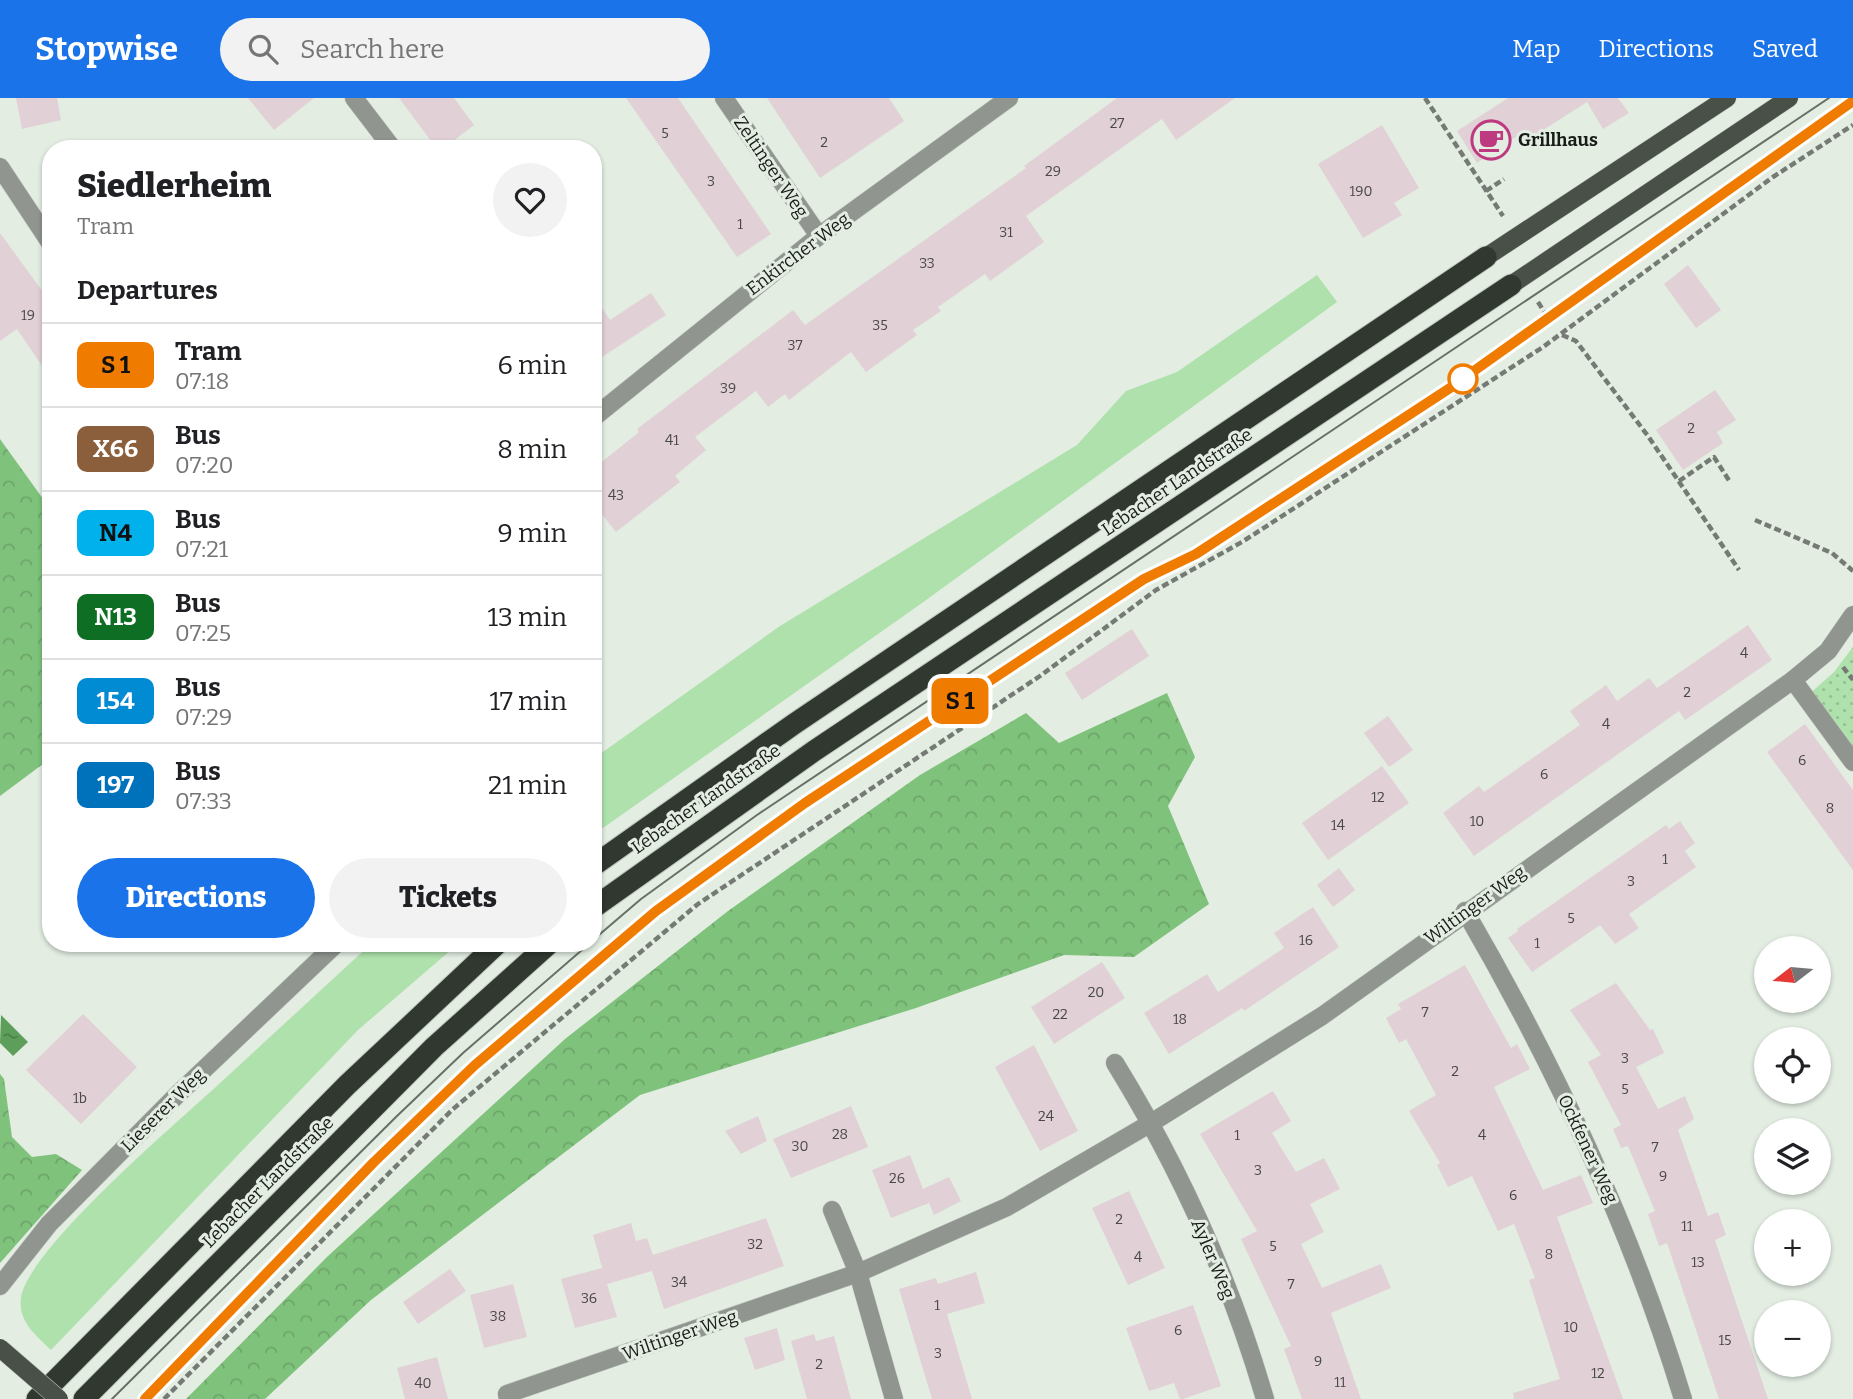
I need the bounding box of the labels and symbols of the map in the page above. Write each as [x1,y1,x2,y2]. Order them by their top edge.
street label: Zeltinger Weg [729,112,813,222]
house number: 27 [1110,115,1124,132]
cafe icon: Grillhaus [1470,119,1512,161]
house number: 5 [661,125,669,142]
place label: Grillhaus [1518,129,1598,151]
house number: 2 [820,134,828,151]
house number: 29 [1045,163,1061,180]
house number: 3 [707,173,715,190]
house number: 190 [1350,183,1372,200]
street label: Enkircher Weg [742,208,854,300]
house number: 1 [737,216,743,233]
house number: 31 [999,224,1013,241]
house number: 33 [919,255,935,272]
house number: 19 [21,307,35,324]
house number: 35 [872,317,888,334]
house number: 37 [787,337,803,354]
unlabelled marker [1448,364,1478,394]
house number: 39 [720,380,736,397]
house number: 2 [1687,420,1695,437]
street label: Lebacher Landstraße [1098,423,1256,541]
house number: 41 [665,432,679,449]
house number: 43 [608,487,624,504]
house number: 4 [1740,645,1748,662]
line badge: S 1 [920,678,1000,724]
house number: 2 [1683,684,1691,701]
house number: 4 [1602,716,1610,733]
street label: Lebacher Landstraße [627,739,785,859]
house number: 6 [1798,752,1806,769]
house number: 6 [1540,766,1548,783]
house number: 12 [1371,789,1385,806]
house number: 8 [1826,800,1834,817]
house number: 10 [1470,813,1484,830]
house number: 14 [1331,817,1345,834]
house number: 1 [1662,851,1668,868]
street label: Wiltinger Weg [1420,861,1530,949]
house number: 3 [1627,873,1635,890]
house number: 5 [1567,910,1575,927]
house number: 16 [1299,932,1313,949]
house number: 1 [1534,935,1540,952]
north arrow [1754,936,1830,1013]
house number: 20 [1088,984,1104,1001]
house number: 7 [1421,1004,1429,1021]
house number: 22 [1052,1006,1068,1023]
house number: 18 [1173,1011,1187,1028]
house number: 3 [1621,1050,1629,1067]
house number: 2 [1451,1063,1459,1080]
street label: Lieserer Weg [117,1064,209,1156]
house number: 5 [1621,1081,1629,1098]
house number: 1b [73,1090,87,1107]
street label: Ockfener Weg [1553,1091,1623,1207]
house number: 24 [1038,1108,1054,1125]
street label: Lebacher Landstraße [198,1112,338,1252]
house number: 28 [832,1126,848,1143]
house number: 1 [1234,1127,1240,1144]
house number: 4 [1478,1127,1486,1144]
house number: 30 [792,1138,808,1155]
house number: 7 [1651,1139,1659,1156]
house number: 3 [1254,1162,1262,1179]
house number: 9 [1659,1168,1667,1185]
house number: 26 [889,1170,905,1187]
house number: 6 [1509,1187,1517,1204]
house number: 2 [1115,1211,1123,1228]
street label: Ayler Weg [1186,1216,1240,1302]
house number: 11 [1681,1218,1693,1235]
house number: 32 [747,1236,763,1253]
house number: 5 [1269,1238,1277,1255]
house number: 8 [1545,1246,1553,1263]
house number: 4 [1134,1249,1142,1266]
house number: 13 [1691,1254,1705,1271]
house number: 34 [671,1274,687,1291]
house number: 7 [1287,1276,1295,1293]
house number: 36 [581,1290,597,1307]
house number: 1 [934,1297,940,1314]
street label: Wiltinger Weg [620,1305,740,1365]
house number: 38 [490,1308,506,1325]
house number: 10 [1564,1319,1578,1336]
house number: 6 [1174,1322,1182,1339]
house number: 15 [1718,1332,1732,1349]
house number: 3 [934,1345,942,1362]
house number: 9 [1314,1353,1322,1370]
house number: 2 [815,1356,823,1373]
house number: 12 [1591,1365,1605,1382]
house number: 11 [1334,1374,1346,1391]
house number: 40 [414,1375,432,1392]

